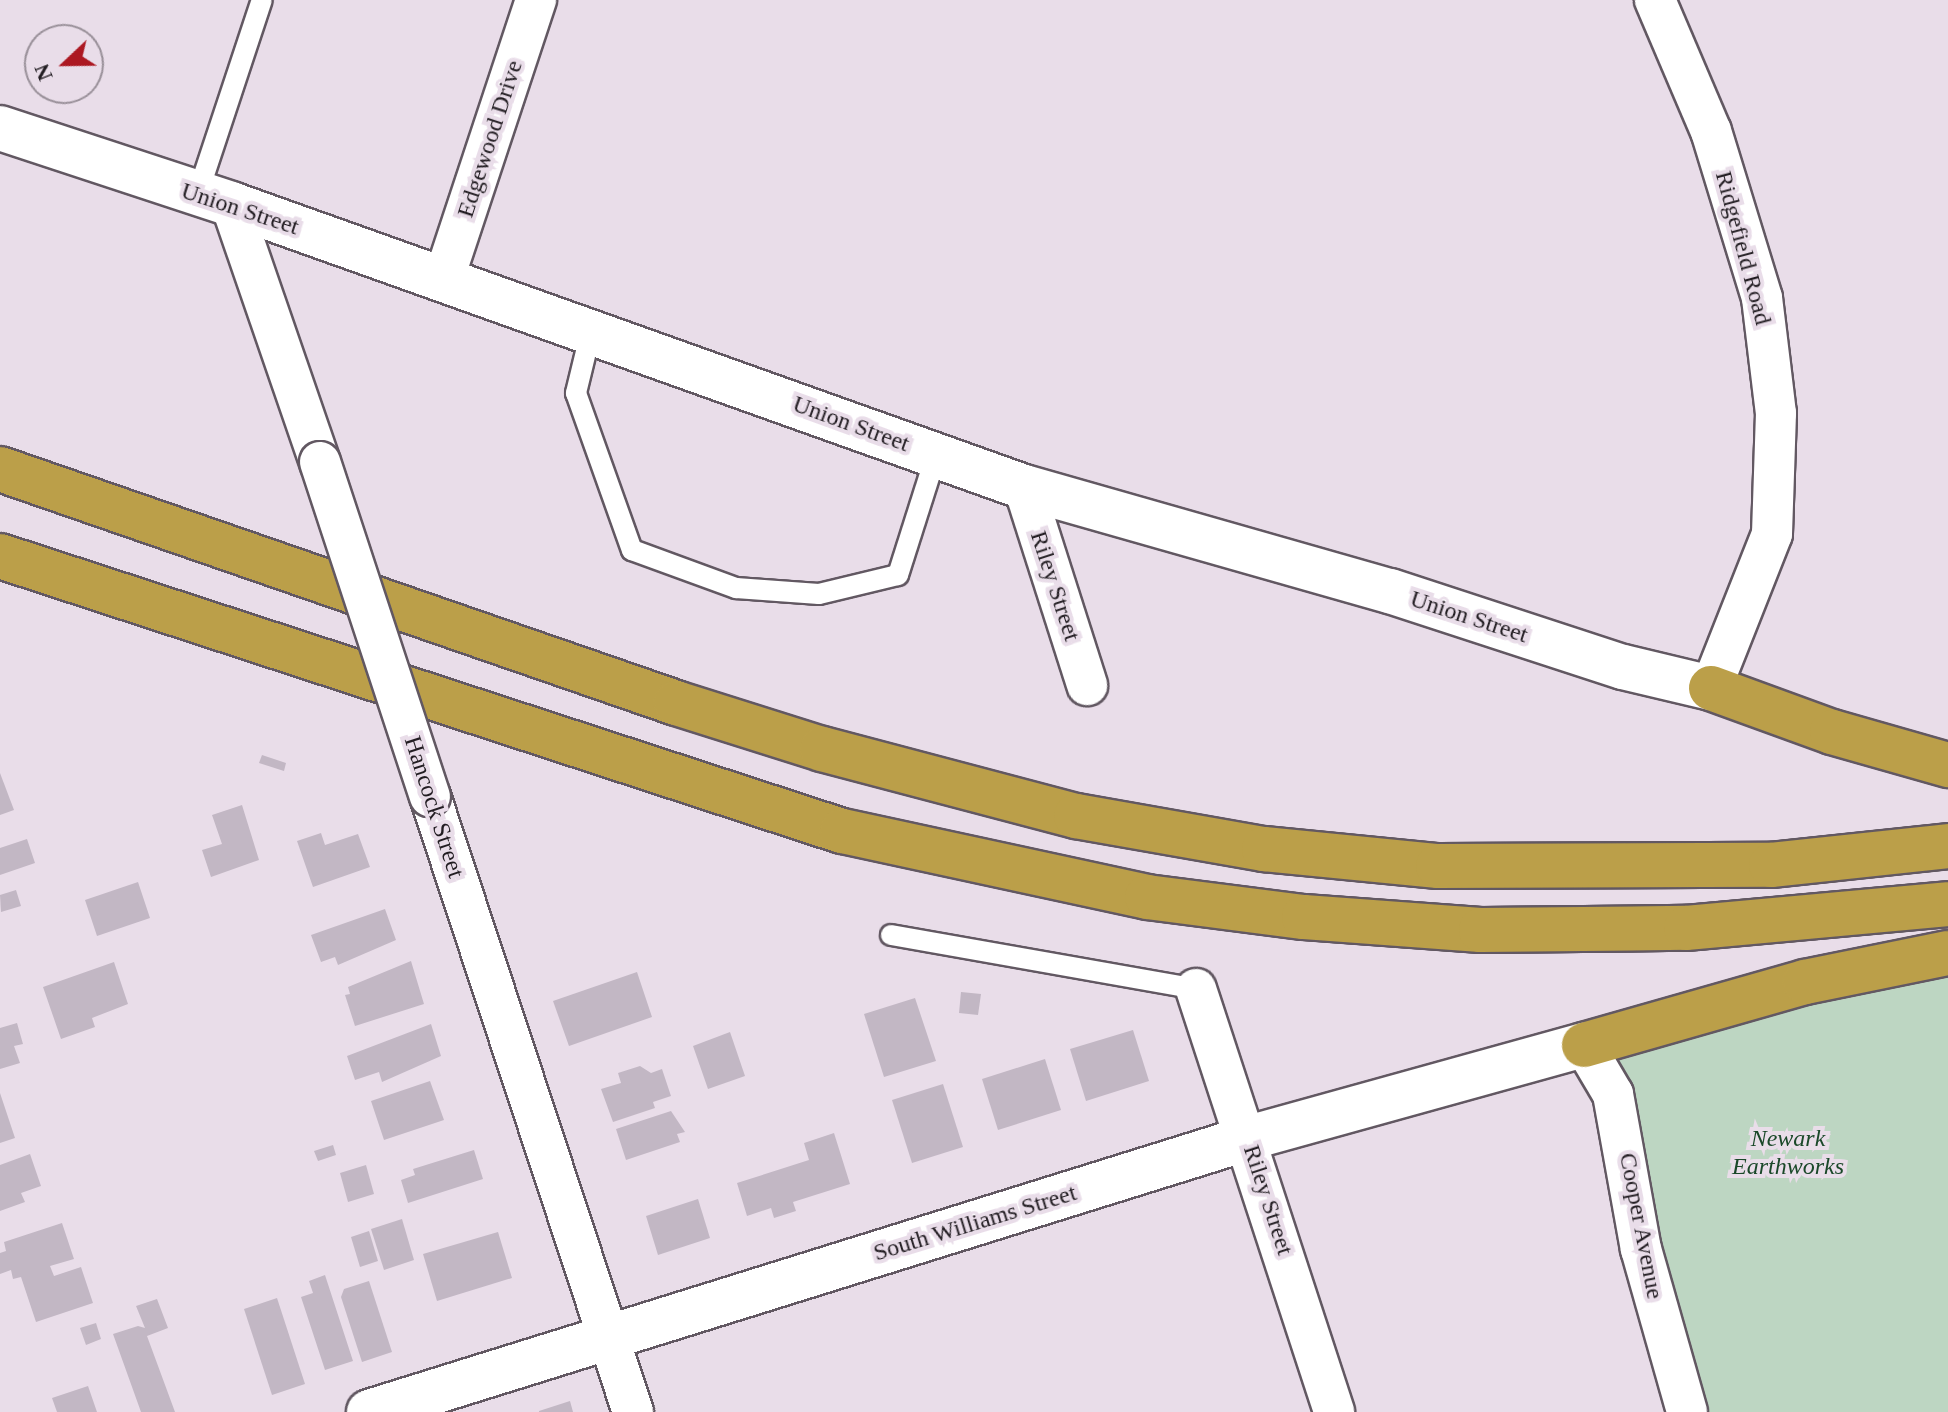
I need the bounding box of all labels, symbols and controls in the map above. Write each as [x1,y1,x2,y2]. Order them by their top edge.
north arrow [24,24,104,104]
street label: Edgewood Drive [451,57,529,221]
text: N [29,60,58,84]
street label: Ridgefield Road [1709,168,1777,328]
street label: Union Street [178,176,302,242]
street label: Union Street [789,390,913,458]
street label: Riley Street [1024,527,1086,645]
street label: Union Street [1407,584,1531,650]
street label: Hancock Street [398,733,470,881]
park label: Newark Earthworks [1732,1125,1844,1181]
street label: Riley Street [1237,1141,1299,1259]
street label: Cooper Avenue [1613,1150,1669,1302]
street label: South Williams Street [870,1178,1080,1268]

